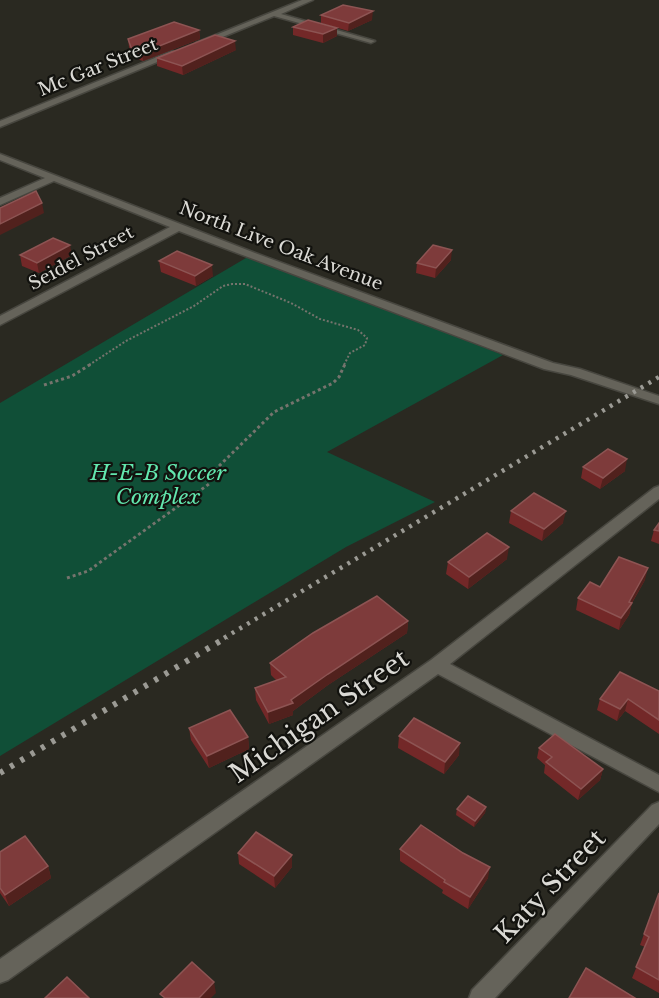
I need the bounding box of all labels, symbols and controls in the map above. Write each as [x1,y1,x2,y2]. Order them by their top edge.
street label: Mc Gar Street [35,33,161,101]
street label: North Live Oak Avenue [176,197,386,295]
street label: Seidel Street [25,221,137,295]
park label: H-E-B Soccer Complex [89,460,227,510]
street label: Michigan Street [223,642,415,790]
street label: Katy Street [488,822,612,950]

